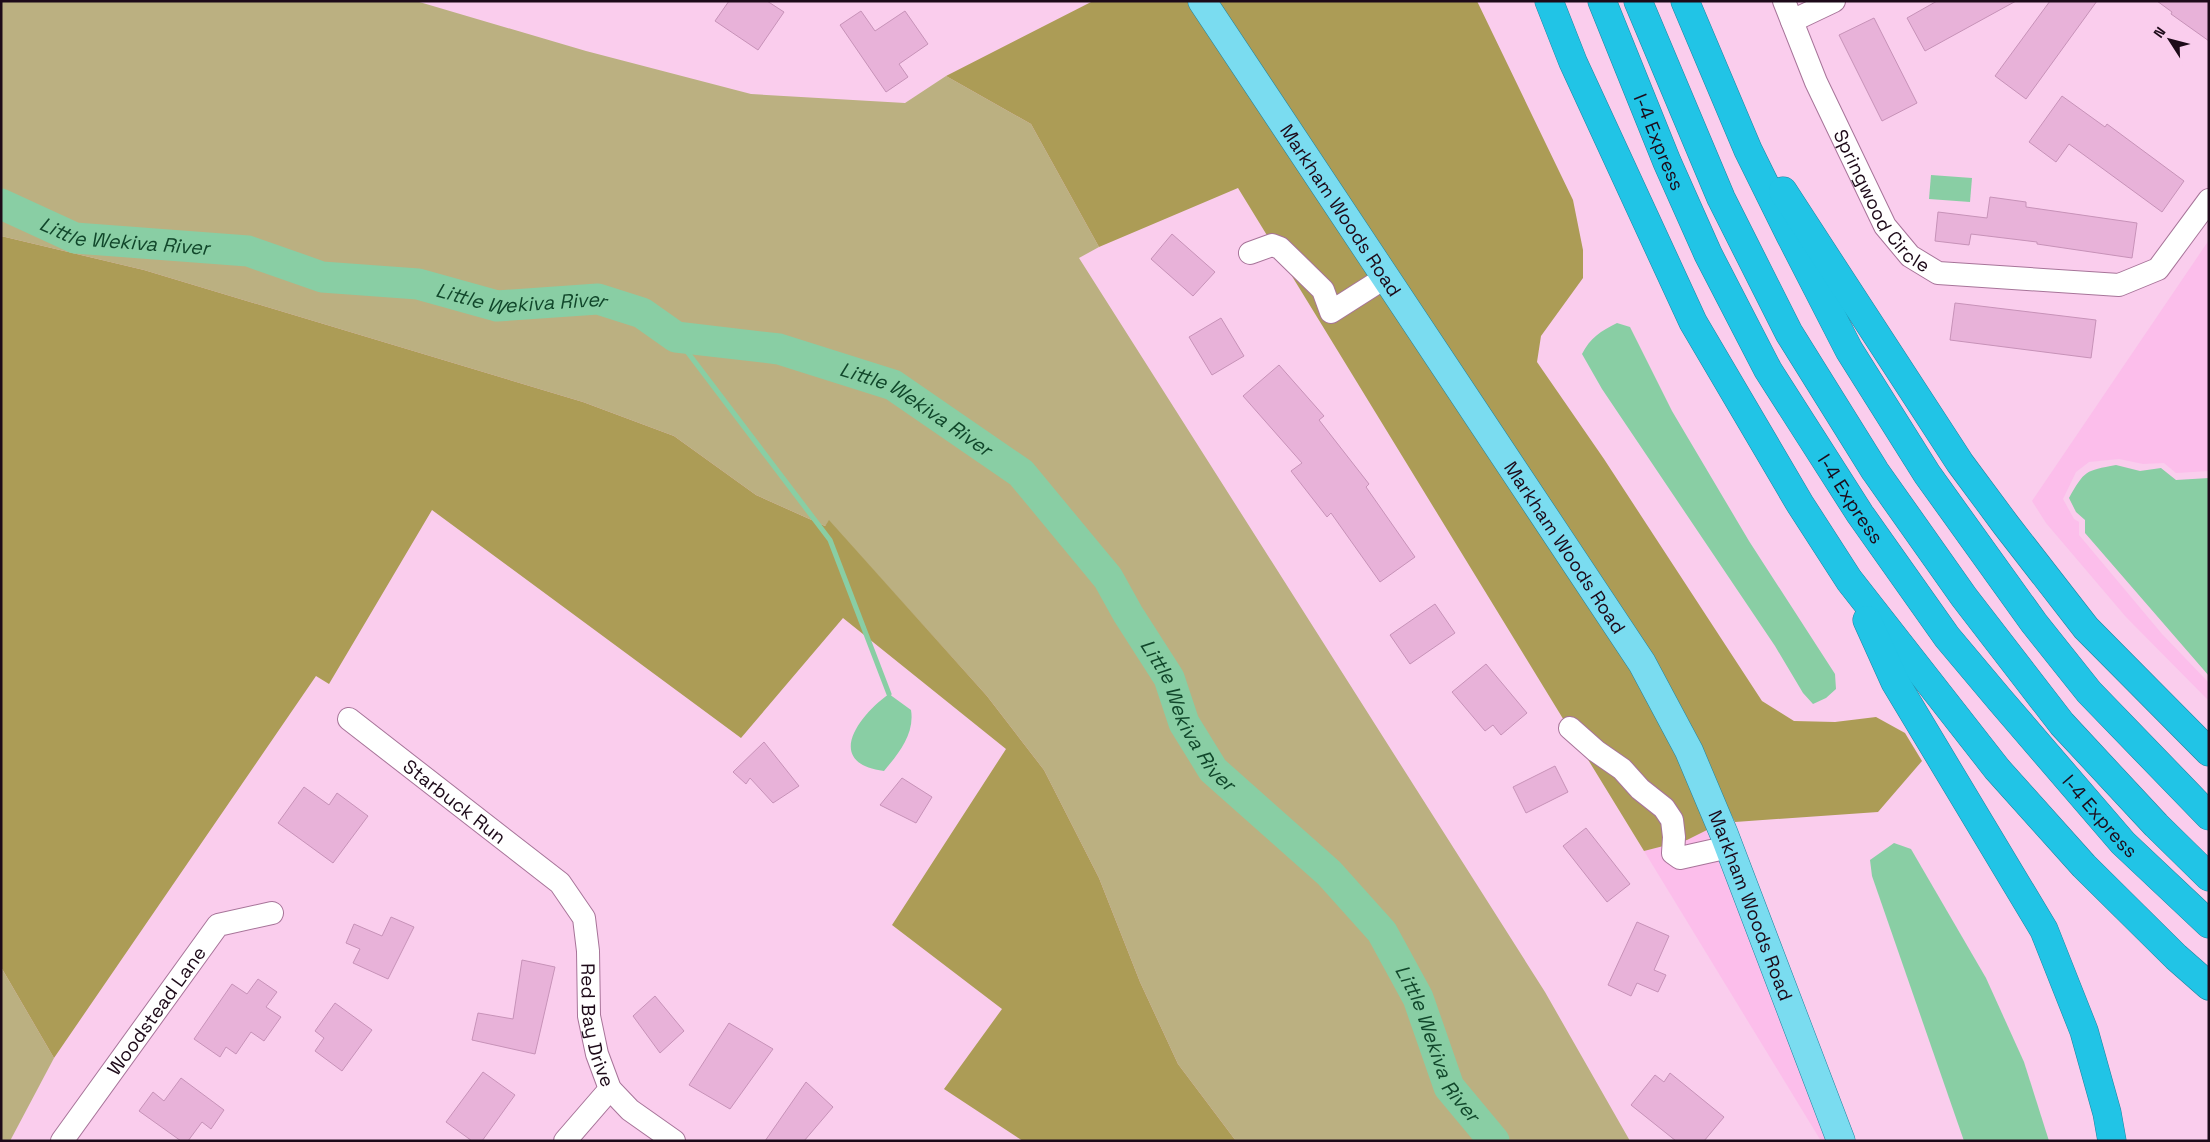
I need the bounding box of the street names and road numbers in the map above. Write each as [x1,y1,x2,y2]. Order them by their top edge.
street label: I-4 Express [1628,90,1690,194]
street label: Markham Woods Road [1275,119,1407,301]
street label: Springwood Circle [1828,125,1935,278]
street label: I-4 Express [1812,449,1889,548]
street label: Markham Woods Road [1499,456,1631,638]
street label: Starbuck Run [398,753,511,849]
street label: I-4 Express [2057,769,2143,863]
street label: Markham Woods Road [1703,806,1799,1004]
street label: Woodstead Lane [101,941,211,1080]
street label: Red Bay Drive [576,963,621,1090]

